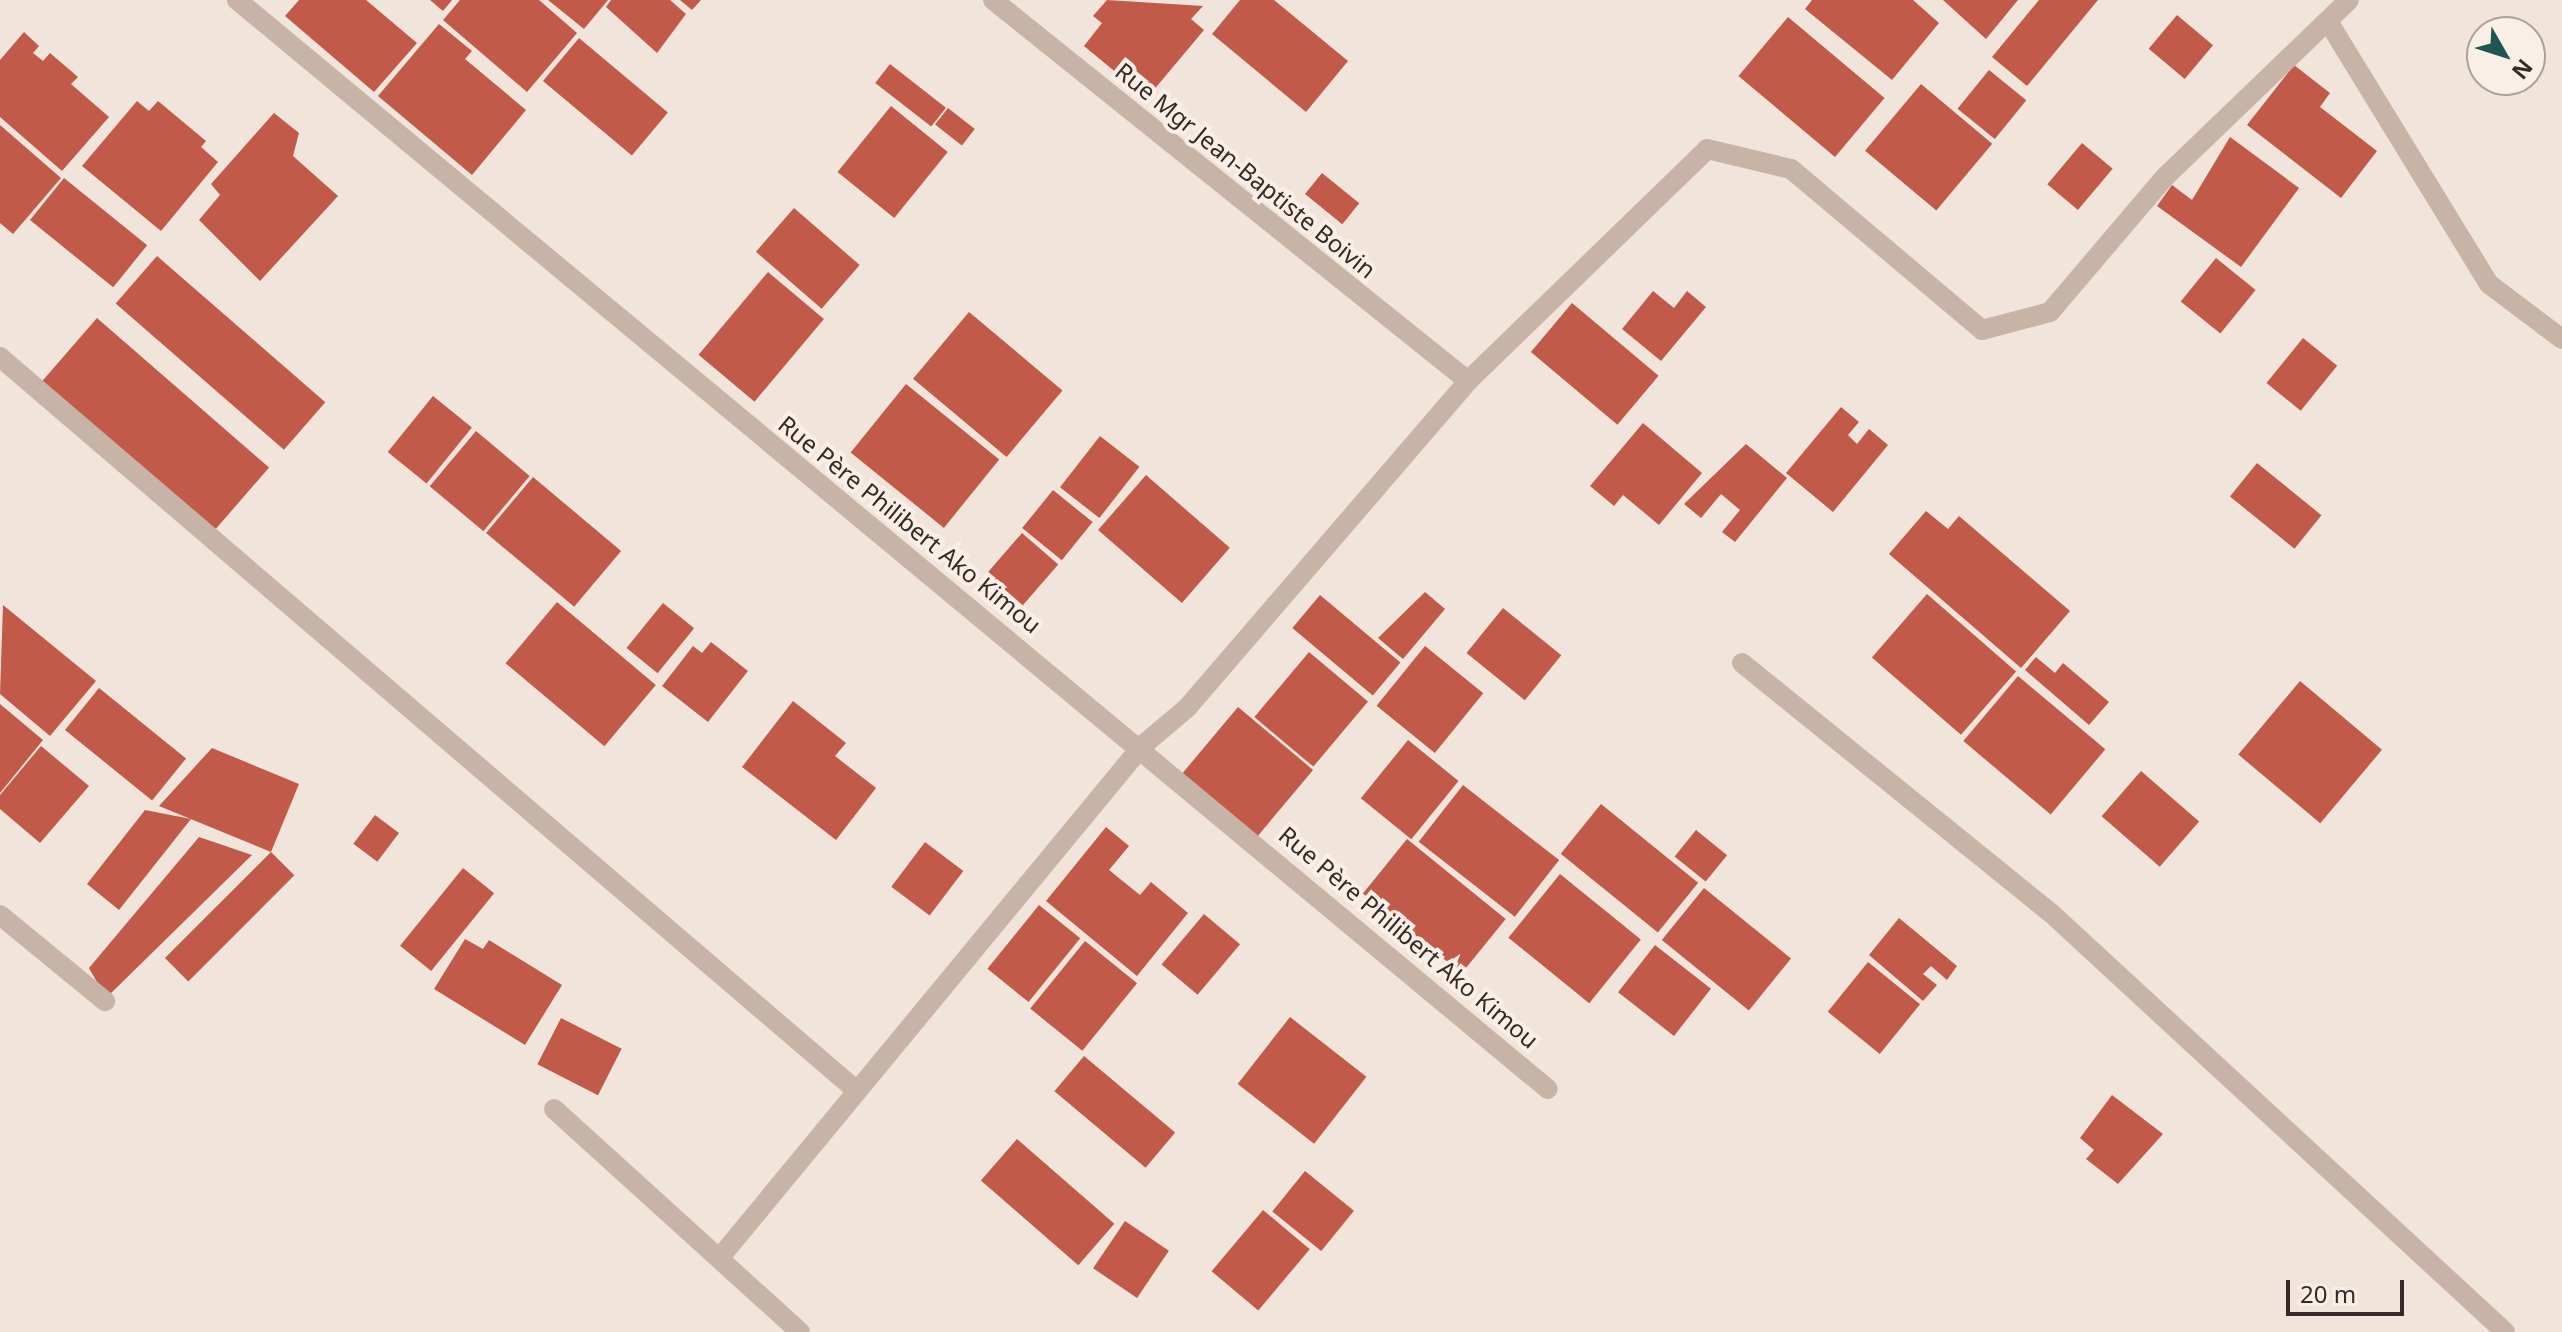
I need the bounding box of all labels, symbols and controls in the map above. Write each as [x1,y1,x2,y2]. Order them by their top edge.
north arrow [2466,16,2546,96]
text: N [2506,53,2540,86]
street label: Rue Mgr Jean-Baptiste Boivin [1110,56,1382,284]
street label: Rue Père Philibert Ako Kimou [773,409,1047,639]
street label: Rue Père Philibert Ako Kimou [1274,820,1544,1054]
scale bar [2290,1264,2408,1314]
text: 20 m [2300,1277,2356,1310]

